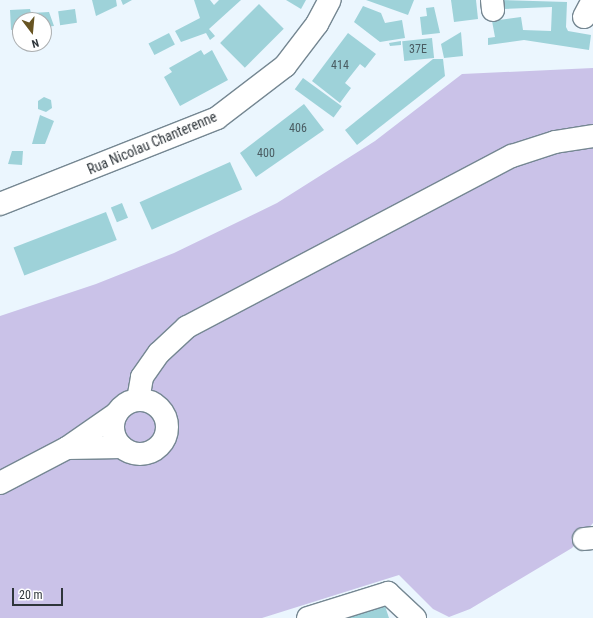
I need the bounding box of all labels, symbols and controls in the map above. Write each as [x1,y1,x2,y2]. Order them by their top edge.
north arrow [12,12,52,52]
text: N [30,36,40,50]
house number: 37E [409,43,427,57]
house number: 414 [331,59,349,73]
street label: Rua Nicolau Chanterenne [85,108,219,178]
house number: 406 [289,122,307,136]
house number: 400 [257,147,275,161]
scale bar [14,580,65,606]
text: 20 m [19,588,43,602]

